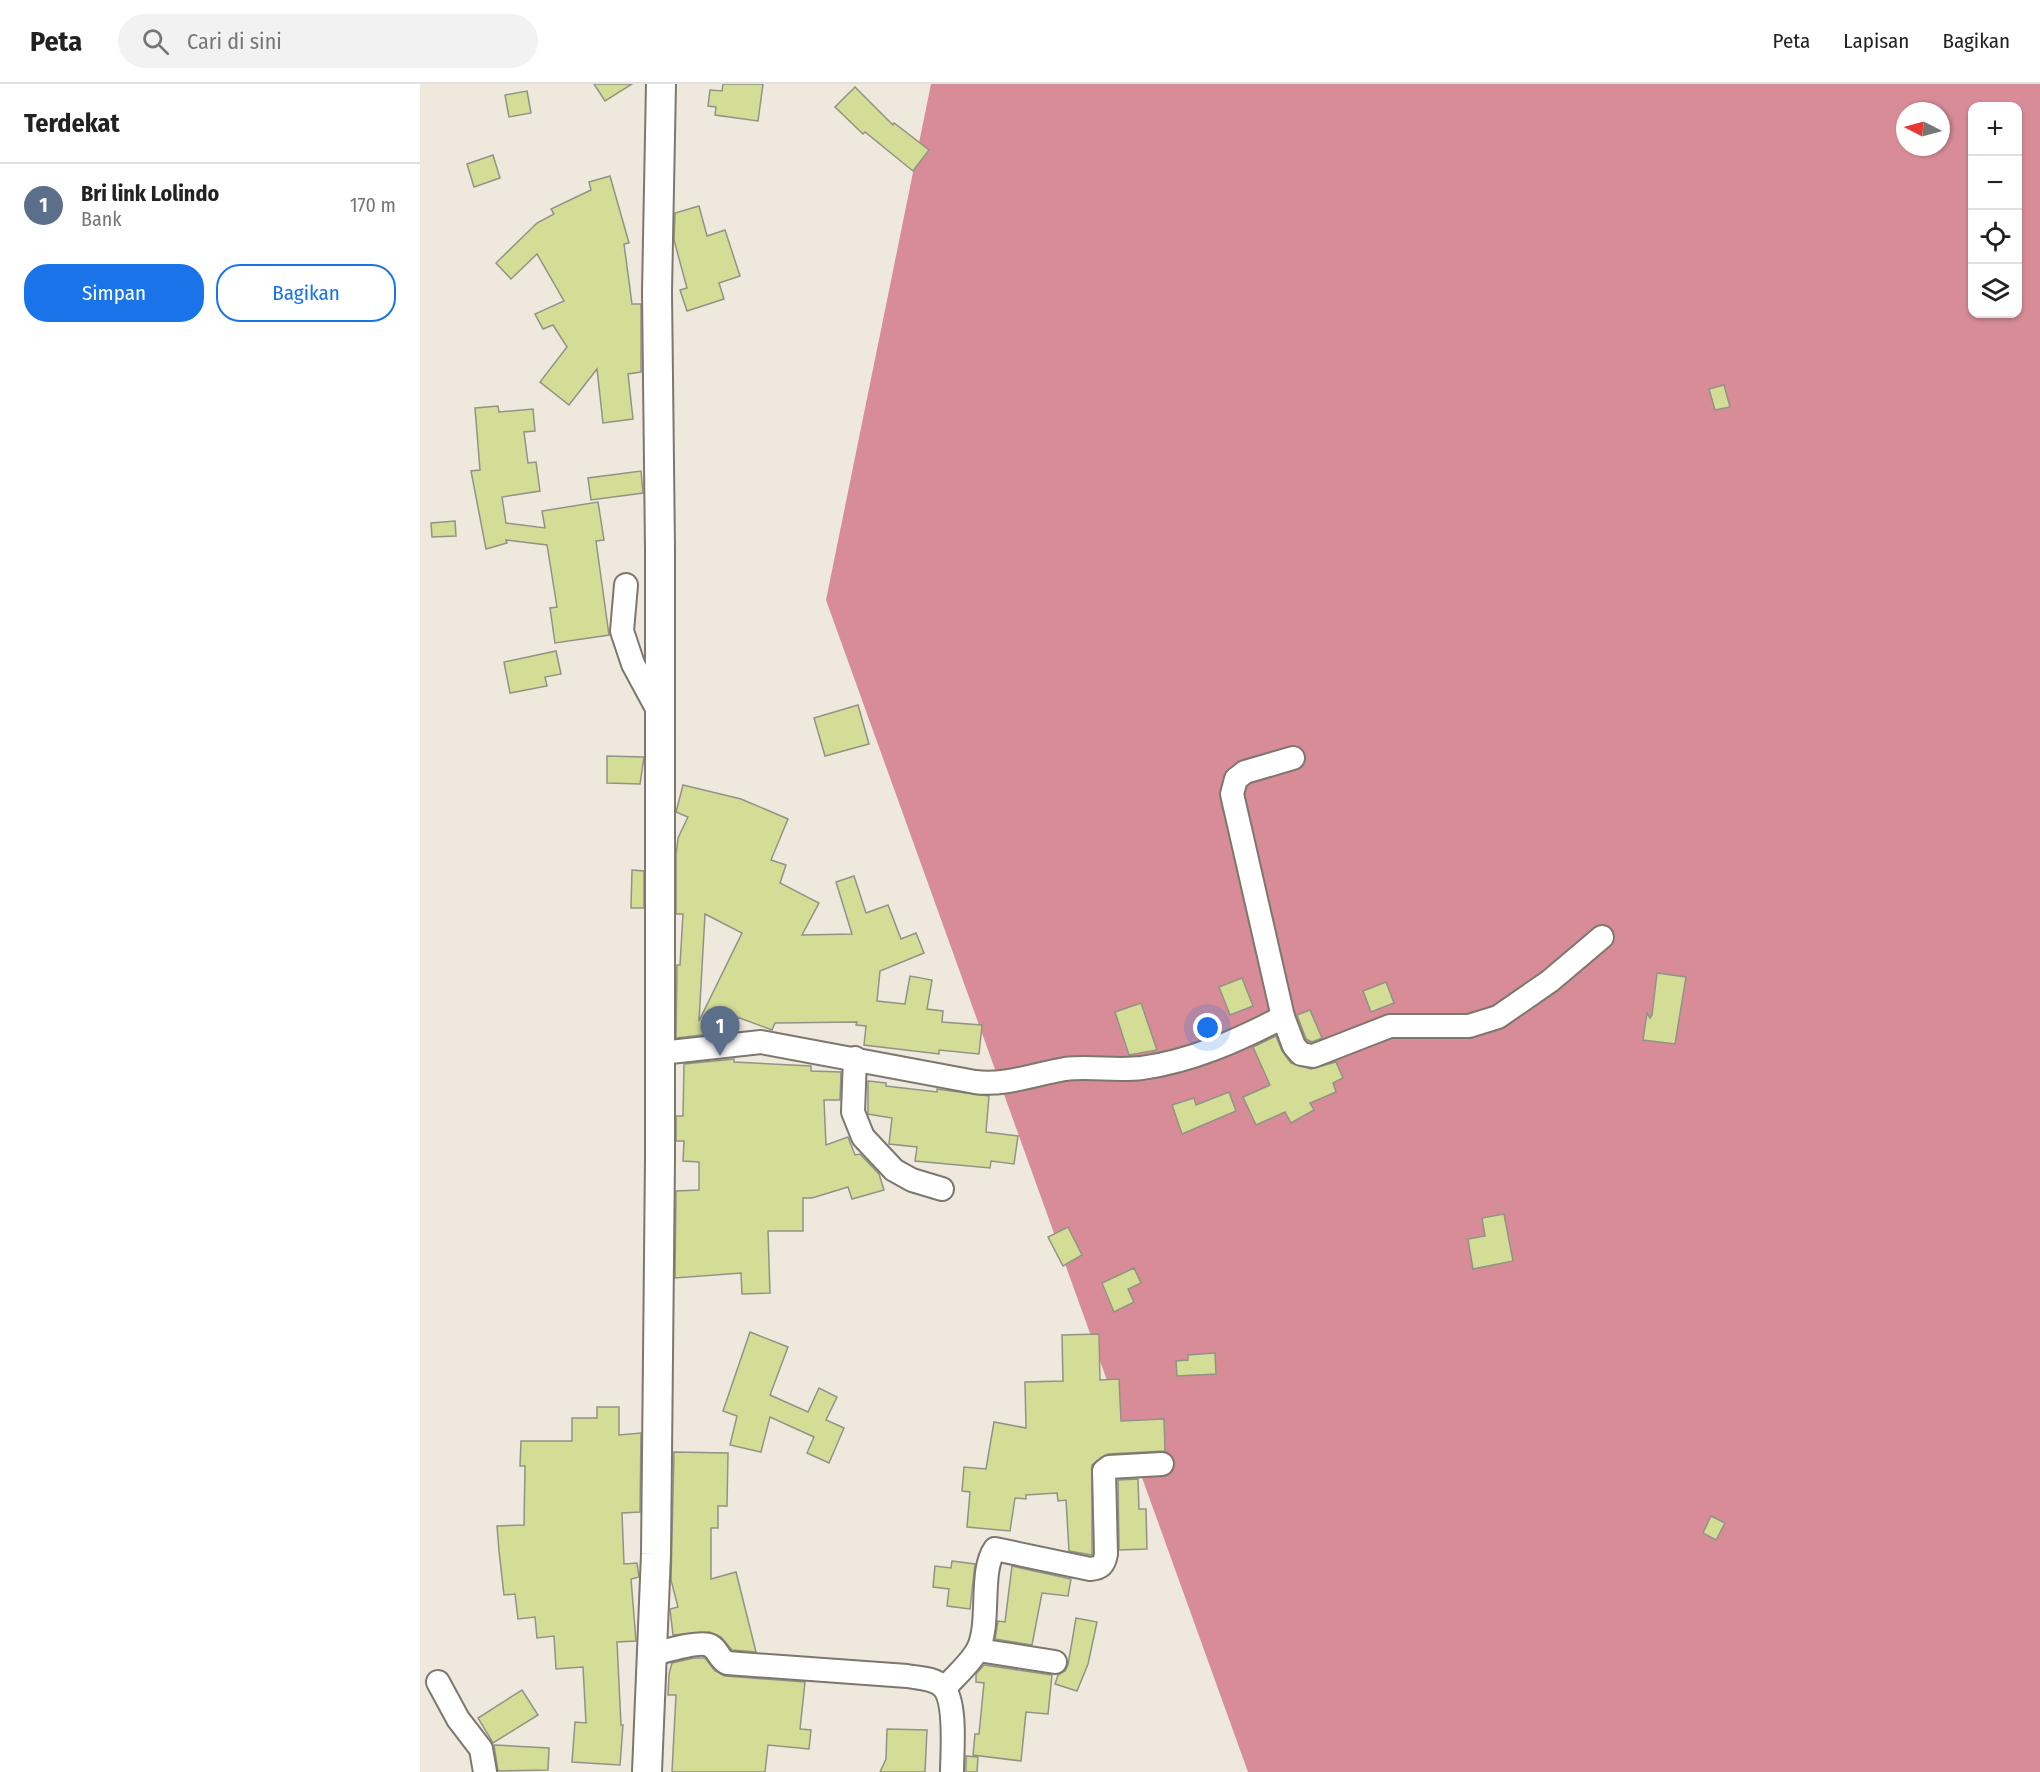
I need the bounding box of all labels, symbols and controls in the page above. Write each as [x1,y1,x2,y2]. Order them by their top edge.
search box [118,14,538,68]
text: Peta [30,25,82,58]
icon: search [139,25,172,58]
text: Cari di sini [187,28,282,55]
text: Peta [1773,28,1810,54]
text: Lapisan [1843,28,1909,54]
text: Bagikan [1942,28,2010,54]
north arrow [1896,102,1950,156]
map controls [1968,102,2022,318]
button: + [1968,102,2022,156]
text: Terdekat [24,108,120,139]
button: − [1968,156,2022,210]
text: Bri link Lolindo [81,180,219,207]
text: 1 [39,193,48,217]
text: 170 m [350,193,396,217]
text: Bank [81,207,122,231]
button: locate [1968,210,2022,264]
button: Simpan [24,264,204,322]
button: Bagikan [216,264,396,322]
button: layers [1968,264,2022,318]
pin: 1 [700,1006,740,1056]
your location [1193,1013,1222,1042]

